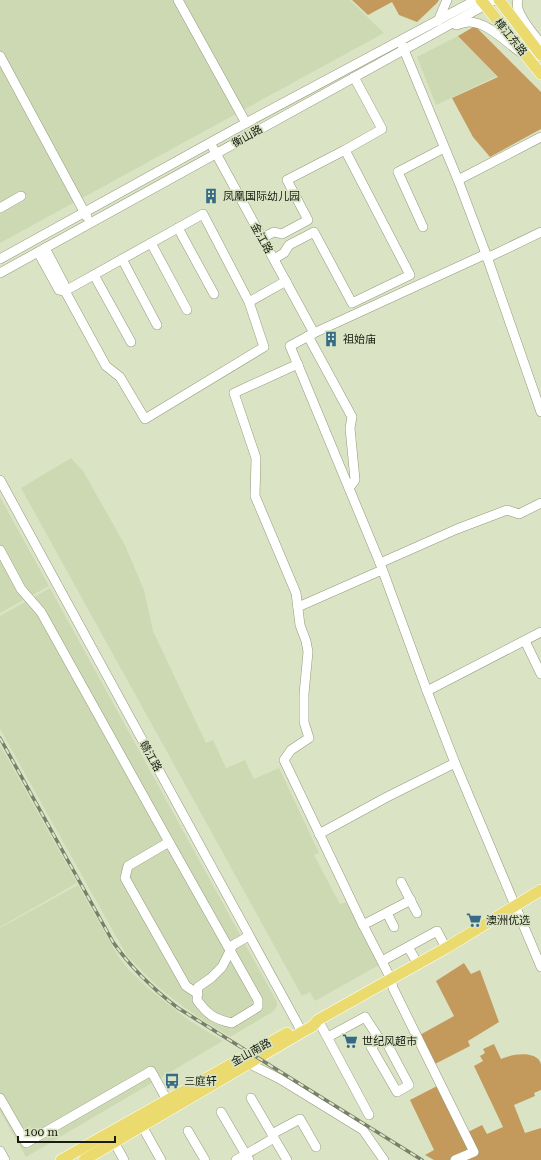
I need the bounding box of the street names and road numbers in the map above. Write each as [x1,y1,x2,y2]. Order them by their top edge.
street label: 樟江东路 [492,16,530,59]
street label: 衡山路 [230,123,265,150]
street label: 金江路 [248,221,275,256]
street label: 赣江路 [137,739,164,774]
street label: 金山南路 [229,1036,274,1069]

